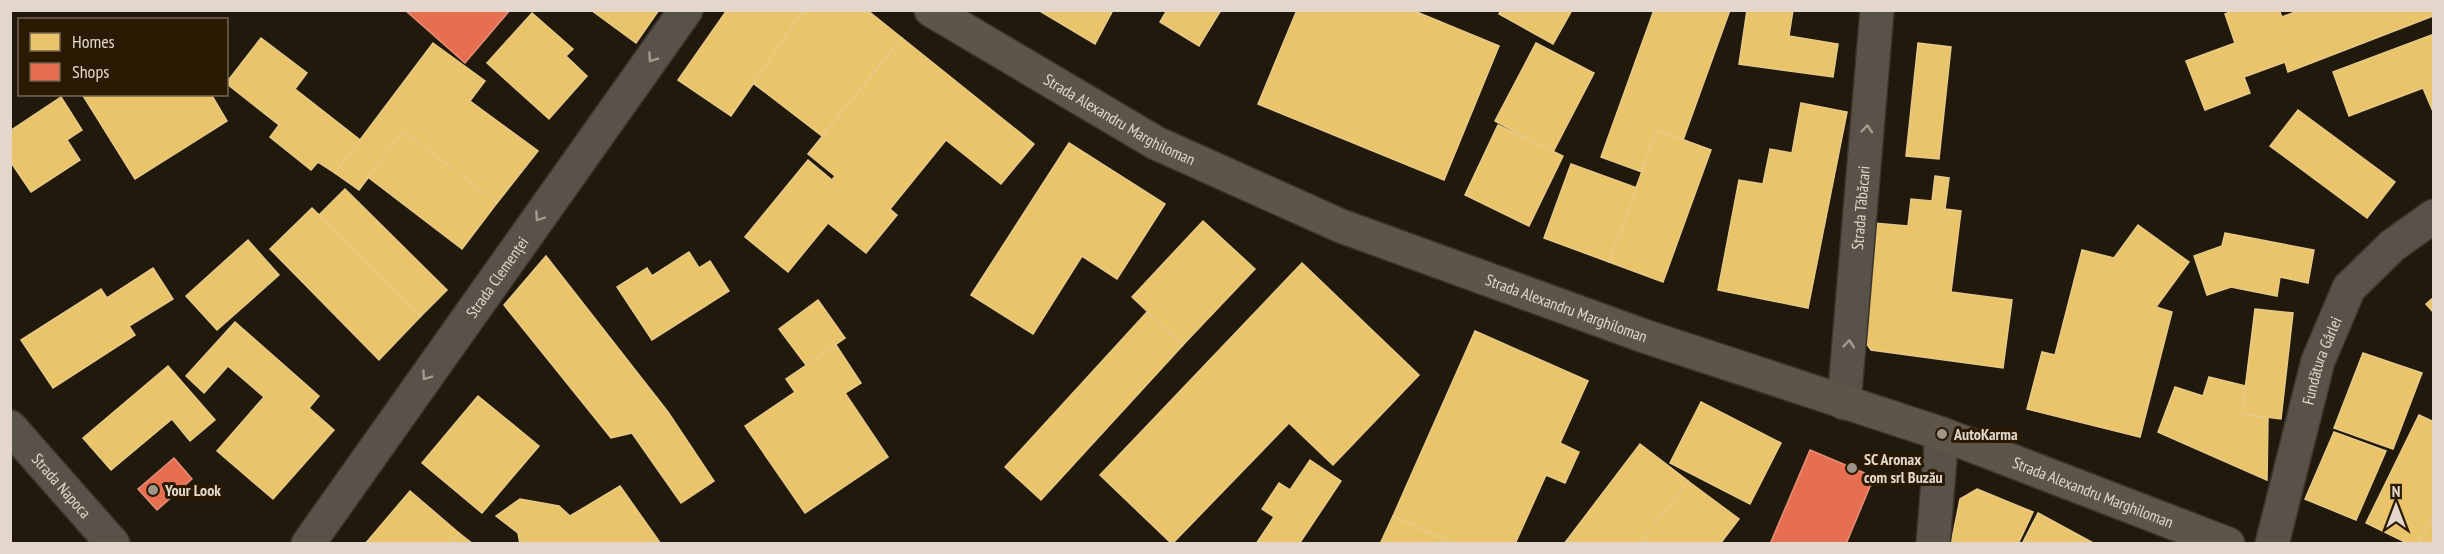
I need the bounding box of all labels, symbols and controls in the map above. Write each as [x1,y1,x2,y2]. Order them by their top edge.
legend [18,18,228,96]
text: Homes [72,30,115,53]
one-way arrow [648,52,659,63]
text: Shops [72,60,109,83]
street label: Strada Alexandru Marghiloman [1040,69,1198,169]
one-way arrow [1860,124,1873,134]
street label: Strada Tăbăcari [1847,165,1874,251]
one-way arrow [535,211,546,222]
street label: Strada Clemenței [461,233,533,322]
street label: Strada Alexandru Marghiloman [1483,269,1650,346]
street label: Fundătura Gârlei [2297,314,2346,407]
one-way arrow [1842,340,1855,349]
one-way arrow [422,370,433,381]
place label: AutoKarma [1953,424,2018,444]
marker: AutoKarma [1935,427,1949,441]
street label: Strada Napoca [28,449,95,522]
place label: SC Aronax com srl Buzău [1864,449,1943,487]
street label: Strada Alexandru Marghiloman [2010,452,2176,532]
marker: SC Aronax com srl Buzău [1845,461,1859,475]
north arrow [2366,476,2426,536]
place label: Your Look [164,480,221,500]
text: N [2392,481,2400,501]
marker: Your Look [146,483,160,497]

